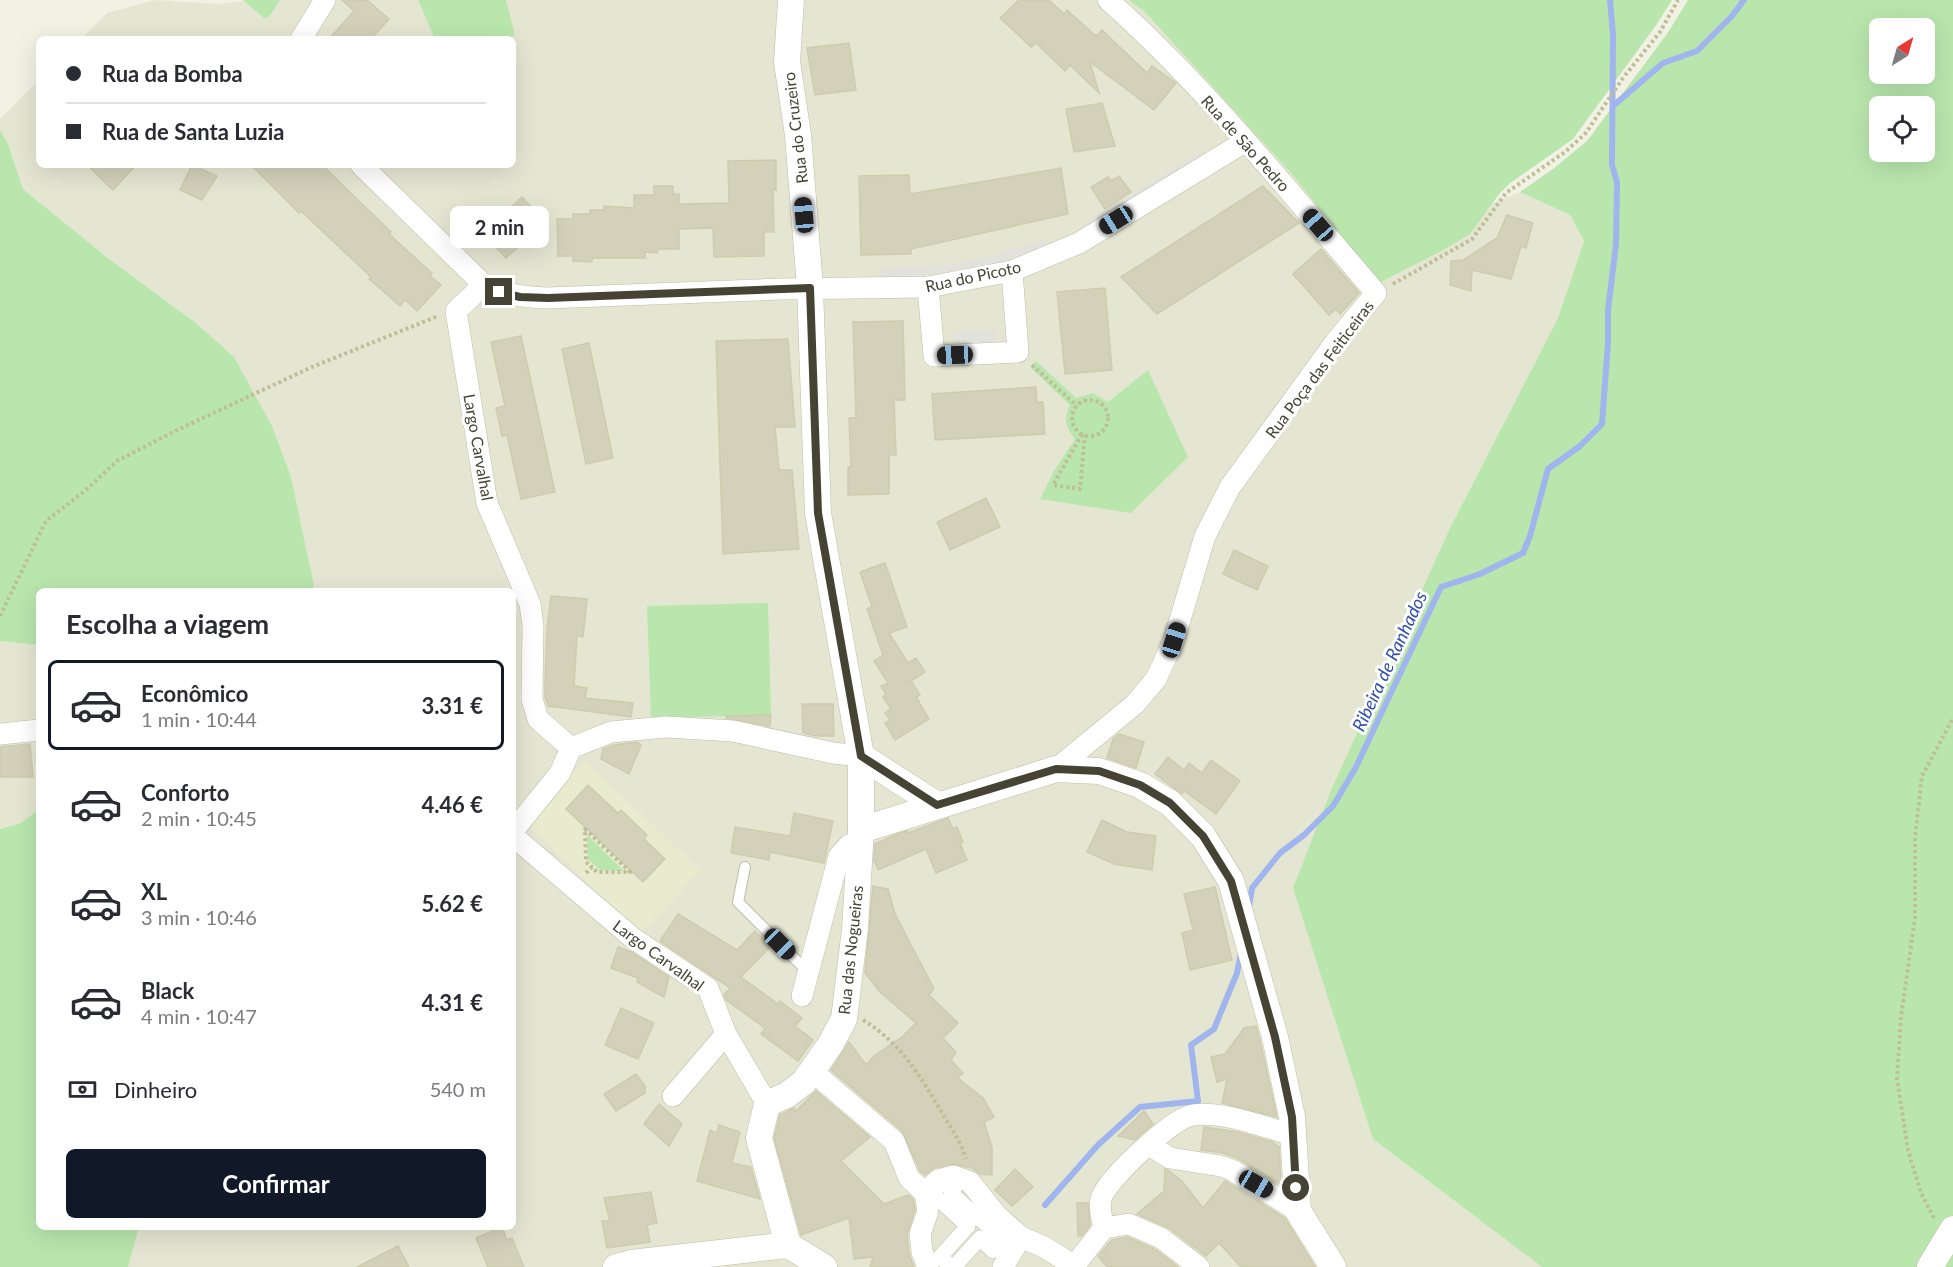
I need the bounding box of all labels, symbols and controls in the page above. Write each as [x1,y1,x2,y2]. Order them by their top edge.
north arrow [1869,18,1935,84]
map controls [1869,18,1935,162]
text: Rua da Bomba [102,60,243,87]
street label: Rua do Cruzeiro [779,71,811,185]
street label: Rua de São Pedro [1198,91,1294,195]
button: locate [1869,96,1935,162]
text: Rua de Santa Luzia [102,118,284,145]
car [793,196,815,234]
car [1096,203,1136,237]
callout: 2 min [450,205,548,247]
car [1299,206,1337,244]
text: 2 min [475,215,524,239]
street label: Rua do Picoto [923,257,1023,295]
route end [485,278,512,305]
street label: Rua Poça das Feiticeiras [1261,296,1377,442]
car [937,345,973,365]
street label: Largo Carvalhal [460,392,498,502]
water label: Ribeira de Ranhados [1347,588,1431,734]
text: Escolha a viagem [66,607,269,640]
car [1160,620,1188,660]
icon: car [69,678,123,732]
text: Econômico [141,680,248,707]
text: 3.31 € [421,692,483,719]
text: 1 min · 10:44 [141,707,257,731]
icon: car [69,777,123,831]
text: Conforto [141,779,229,806]
text: 4.46 € [421,791,483,818]
text: 2 min · 10:45 [141,806,257,830]
icon: car [69,876,123,930]
text: XL [141,878,167,905]
street label: Rua das Nogueiras [834,884,866,1015]
text: 5.62 € [421,890,483,917]
text: 3 min · 10:46 [141,905,257,929]
street label: Largo Carvalhal [610,916,708,994]
car [761,925,799,963]
icon: car [69,975,123,1029]
text: Black [141,977,194,1004]
text: 4.31 € [421,989,483,1016]
text: 4 min · 10:47 [141,1004,257,1028]
icon: cash [66,1073,99,1106]
text: Dinheiro [114,1076,197,1103]
text: 540 m [430,1077,486,1101]
button: Confirmar [66,1149,486,1218]
car [1236,1167,1276,1201]
route start [1282,1174,1309,1201]

